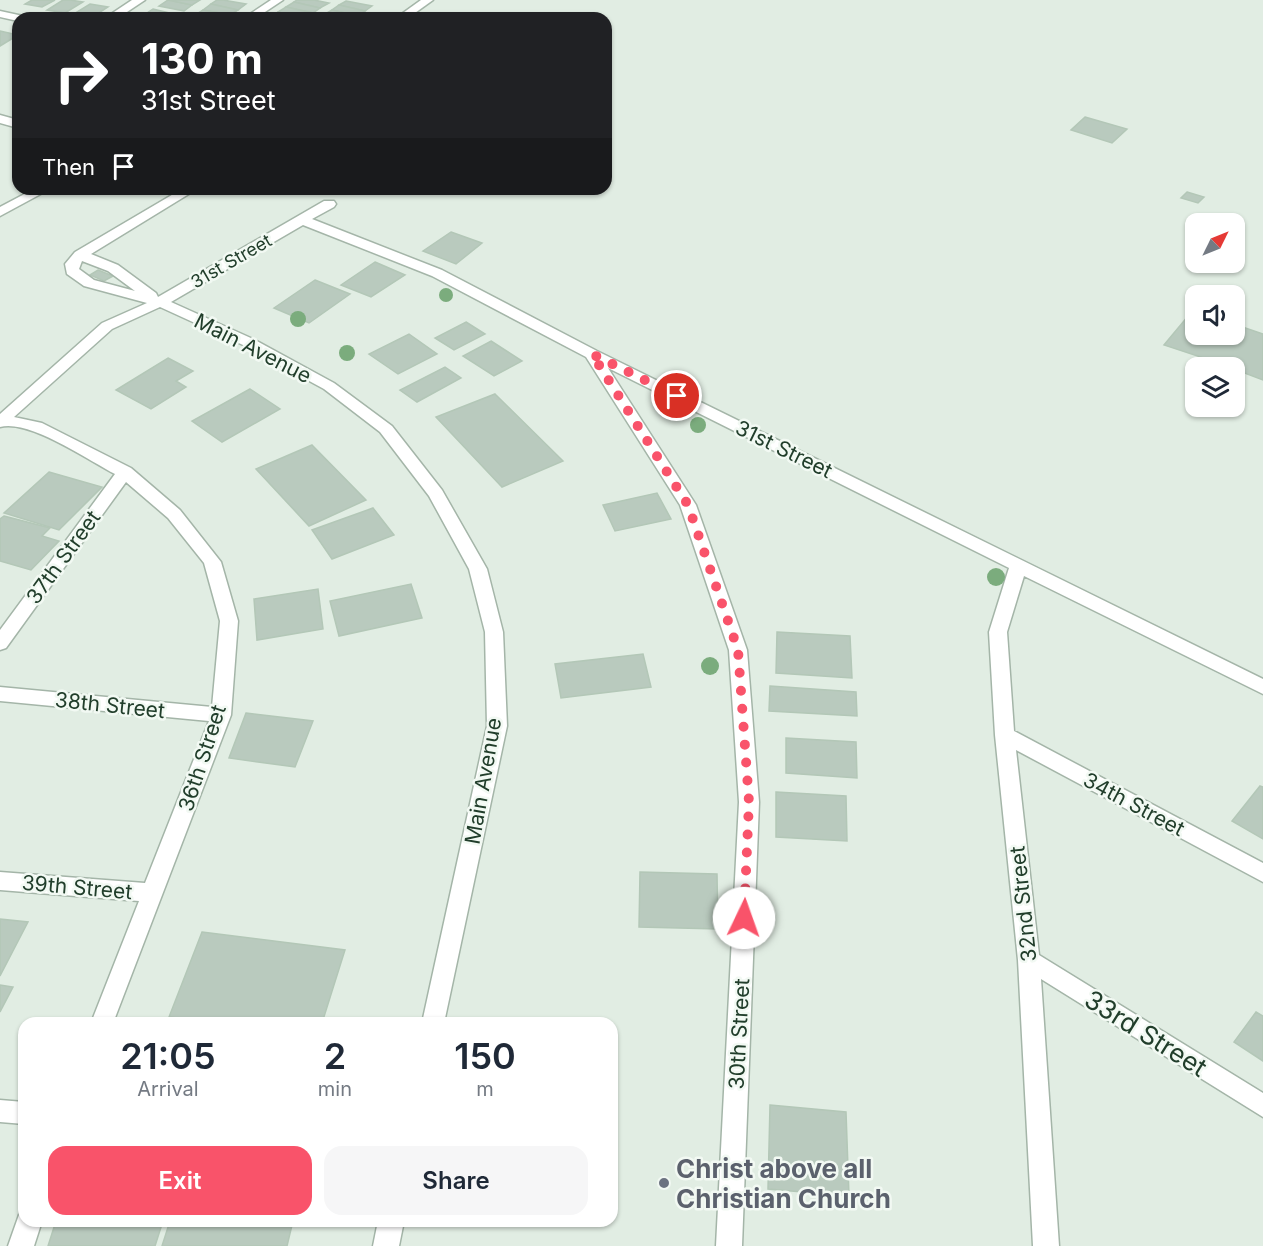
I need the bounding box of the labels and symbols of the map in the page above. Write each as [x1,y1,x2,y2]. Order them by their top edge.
north arrow [1185,213,1245,273]
street label: 31st Street [187,229,275,293]
street label: Main Avenue [190,308,316,388]
pin [651,370,702,421]
street label: 31st Street [731,415,837,483]
street label: 37th Street [21,505,105,609]
street label: 38th Street [54,687,166,723]
street label: 36th Street [173,701,231,814]
street label: Main Avenue [460,716,506,846]
street label: 34th Street [1079,767,1189,841]
street label: 32nd Street [1004,845,1042,963]
street label: 39th Street [21,870,133,904]
position arrow [712,886,776,950]
street label: 30th Street [724,978,754,1090]
street label: 33rd Street [1079,983,1213,1083]
place label: Christ above all Christian Church [676,1153,891,1214]
marker: Christ above all Christian Church [657,1176,671,1190]

